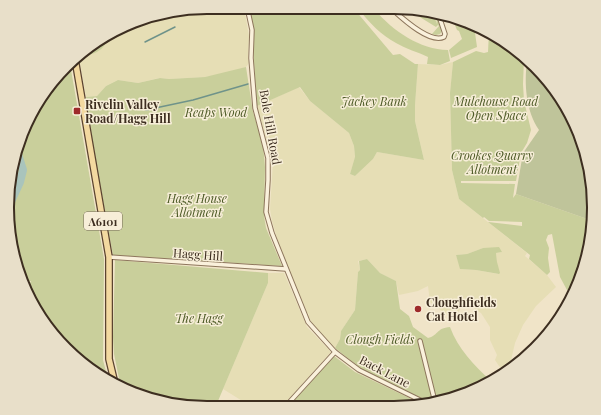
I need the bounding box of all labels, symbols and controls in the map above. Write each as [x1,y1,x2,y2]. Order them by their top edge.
street label: Bole Hill Road [257,88,285,166]
park label: Jackey Bank [341,93,407,109]
park label: Mulehouse Road Open Space [453,93,539,123]
place label: Rivelin Valley Road/Hagg Hill [85,96,171,126]
park label: Reaps Wood [184,104,248,120]
marker: Rivelin Valley Road/Hagg Hill [72,106,82,116]
park label: Crookes Quarry Allotment [451,147,533,177]
park label: Hagg House Allotment [166,190,227,220]
road number: A6101 [84,212,122,230]
street label: Hagg Hill [172,244,224,264]
place label: Cloughfields Cat Hotel [426,294,497,324]
marker: Cloughfields Cat Hotel [413,304,423,314]
park label: The Hagg [175,310,224,326]
park label: Clough Fields [346,331,415,347]
street label: Back Lane [357,351,413,391]

